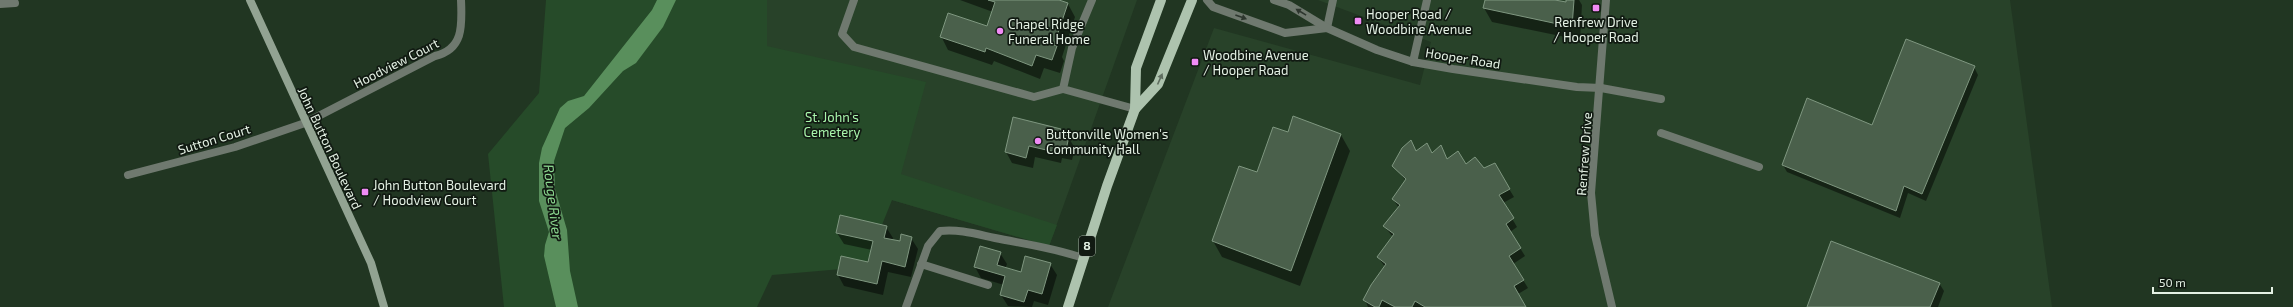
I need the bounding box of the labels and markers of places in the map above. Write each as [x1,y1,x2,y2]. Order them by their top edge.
marker: Renfrew Drive / Hooper Road [1591,3,1601,13]
place label: Hooper Road / Woodbine Avenue [1366,6,1472,37]
place label: Renfrew Drive / Hooper Road [1553,14,1639,45]
place label: Chapel Ridge Funeral Home [1008,16,1090,47]
marker: Hooper Road / Woodbine Avenue [1353,16,1363,26]
marker: Chapel Ridge Funeral Home [995,26,1005,36]
place label: Woodbine Avenue / Hooper Road [1203,47,1309,78]
marker: Woodbine Avenue / Hooper Road [1190,57,1200,67]
place label: Buttonville Women's Community Hall [1046,126,1168,157]
marker: Buttonville Women's Community Hall [1033,136,1043,146]
place label: John Button Boulevard / Hoodview Court [373,177,506,208]
marker: John Button Boulevard / Hoodview Court [360,187,370,197]

